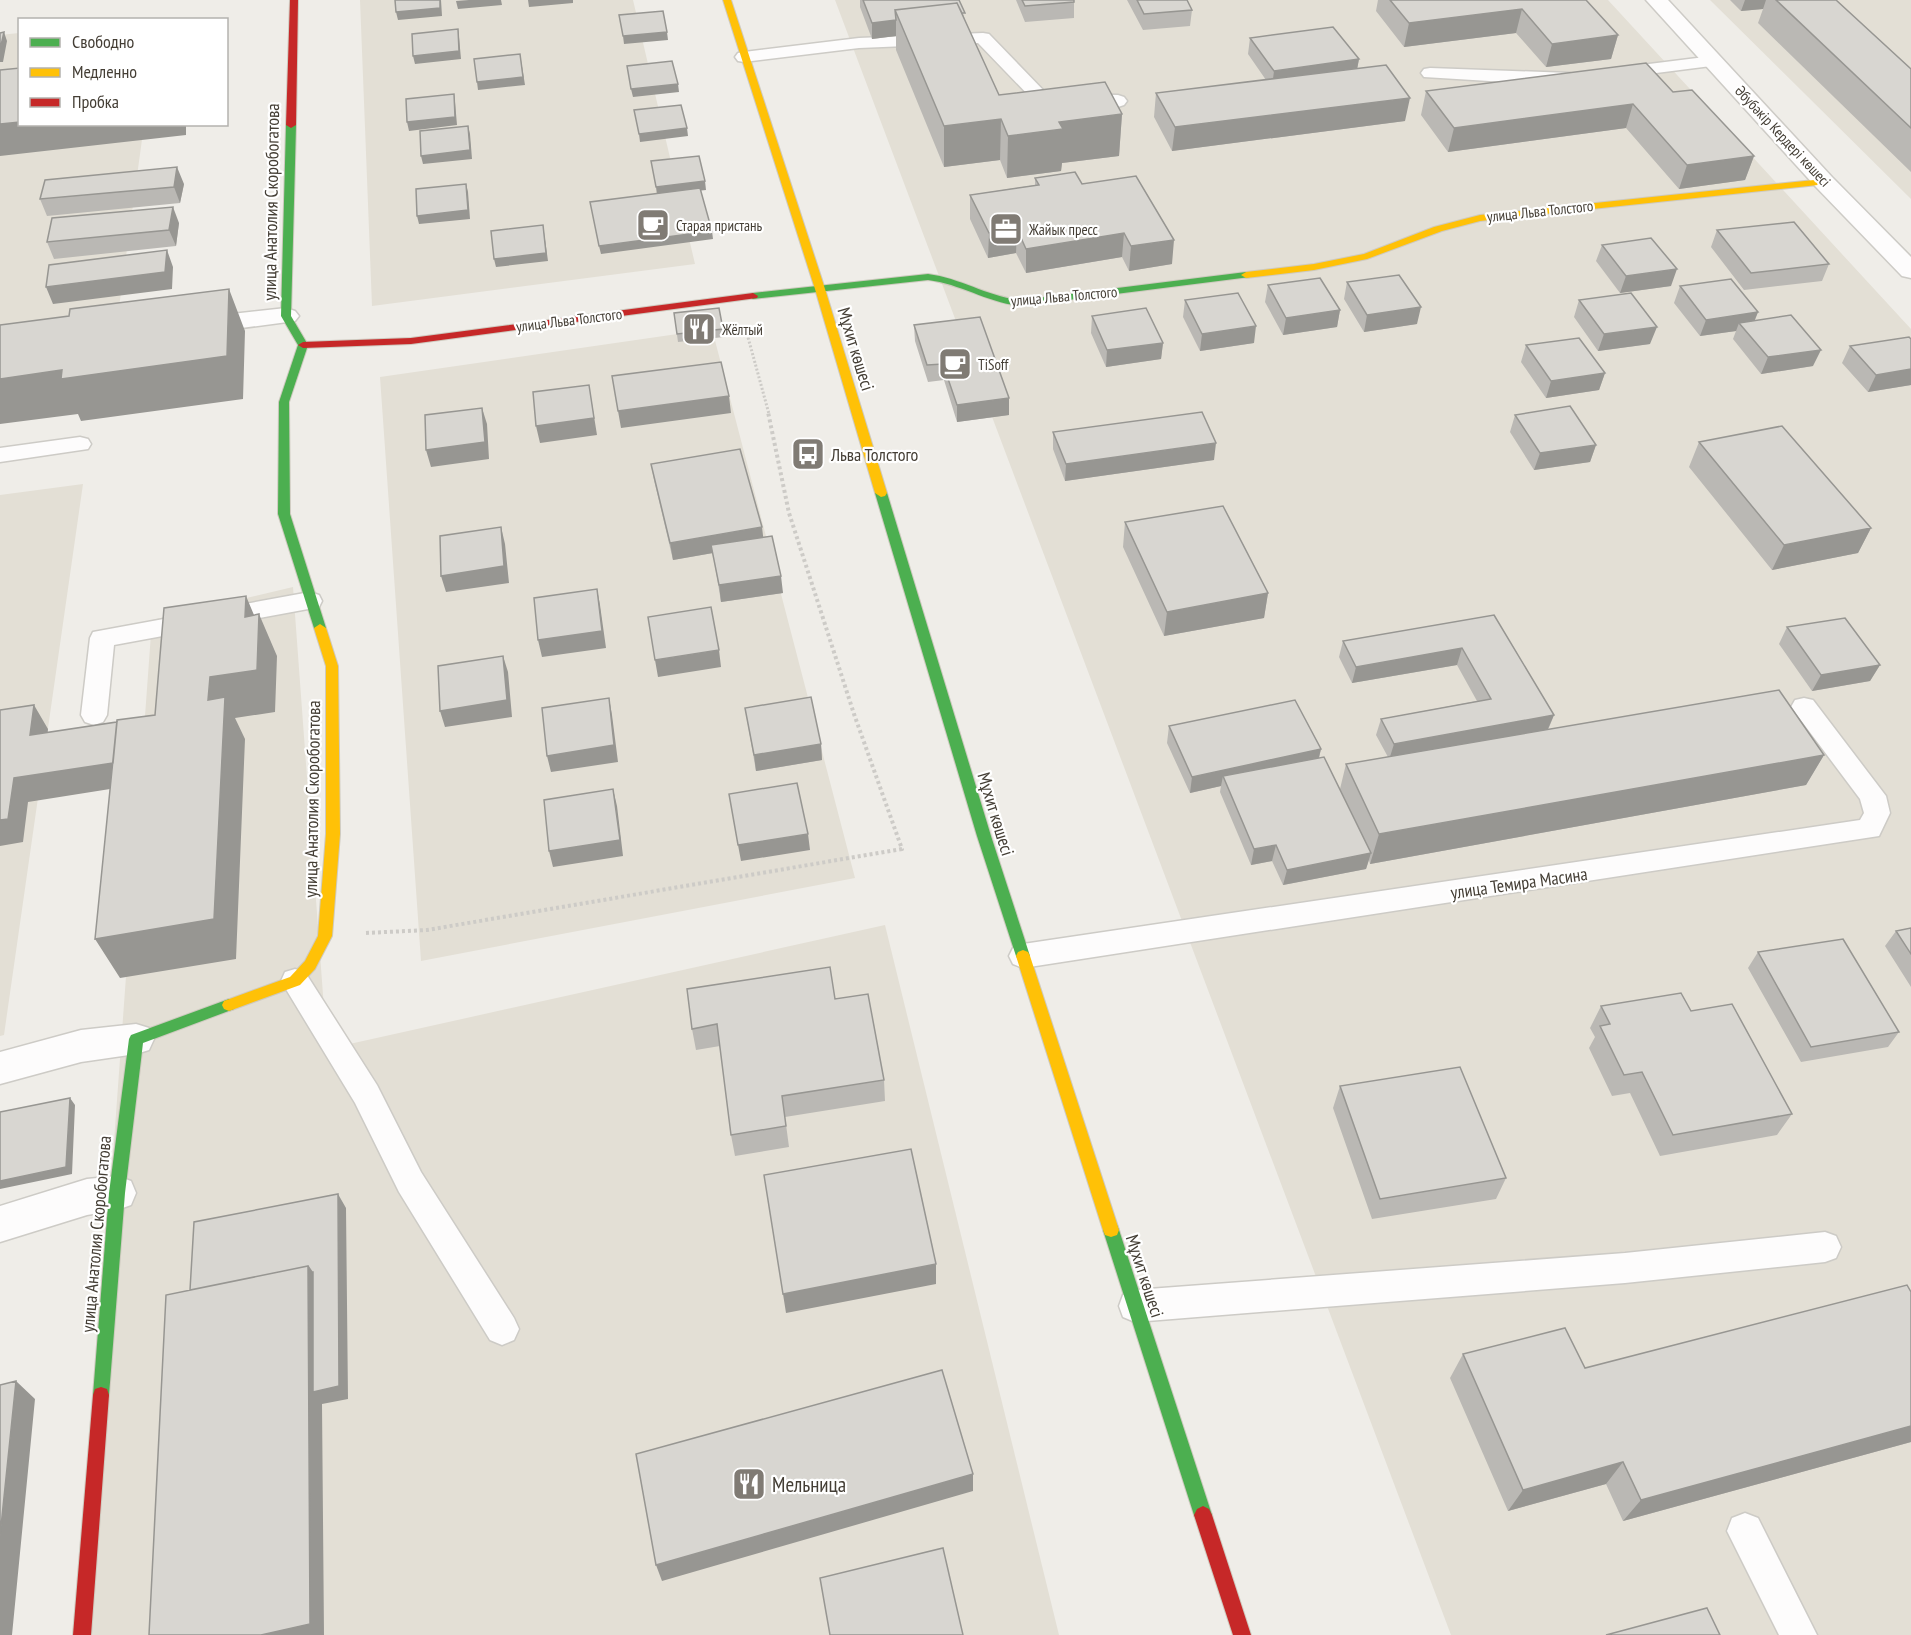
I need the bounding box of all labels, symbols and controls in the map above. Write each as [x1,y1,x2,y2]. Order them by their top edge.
legend [18,18,228,126]
text: Свободно [72,30,135,53]
text: Медленно [72,60,137,83]
street label: Әбубәкір Кердері көшесі [1731,81,1835,191]
text: Пробка [72,90,119,113]
street label: улица Анатолия Скоробогатова [258,103,284,301]
street label: улица Льва Толстого [1486,196,1594,226]
cafe icon: Старая пристань [635,207,671,243]
office icon: Жайык пресс [988,211,1024,247]
place label: Старая пристань [676,216,762,235]
place label: Жайык пресс [1028,220,1099,239]
street label: улица Льва Толстого [1010,282,1118,310]
street label: улица Льва Толстого [515,304,623,336]
street label: Мұхит көшесі [832,305,880,393]
restaurant icon: Жёлтый [681,311,717,347]
place label: Жёлтый [721,320,763,339]
cafe icon: TiSoff [937,346,973,382]
place label: TiSoff [978,355,1010,374]
bus stop icon: Льва Толстого [790,436,826,472]
place label: Льва Толстого [830,443,919,466]
street label: улица Анатолия Скоробогатова [299,700,325,898]
street label: Мұхит көшесі [972,770,1020,858]
street label: улица Темира Масина [1449,862,1589,904]
street label: улица Анатолия Скоробогатова [76,1135,116,1333]
street label: Мұхит көшесі [1121,1232,1169,1320]
restaurant icon: Мельница [731,1466,767,1502]
place label: Мельница [772,1471,846,1498]

